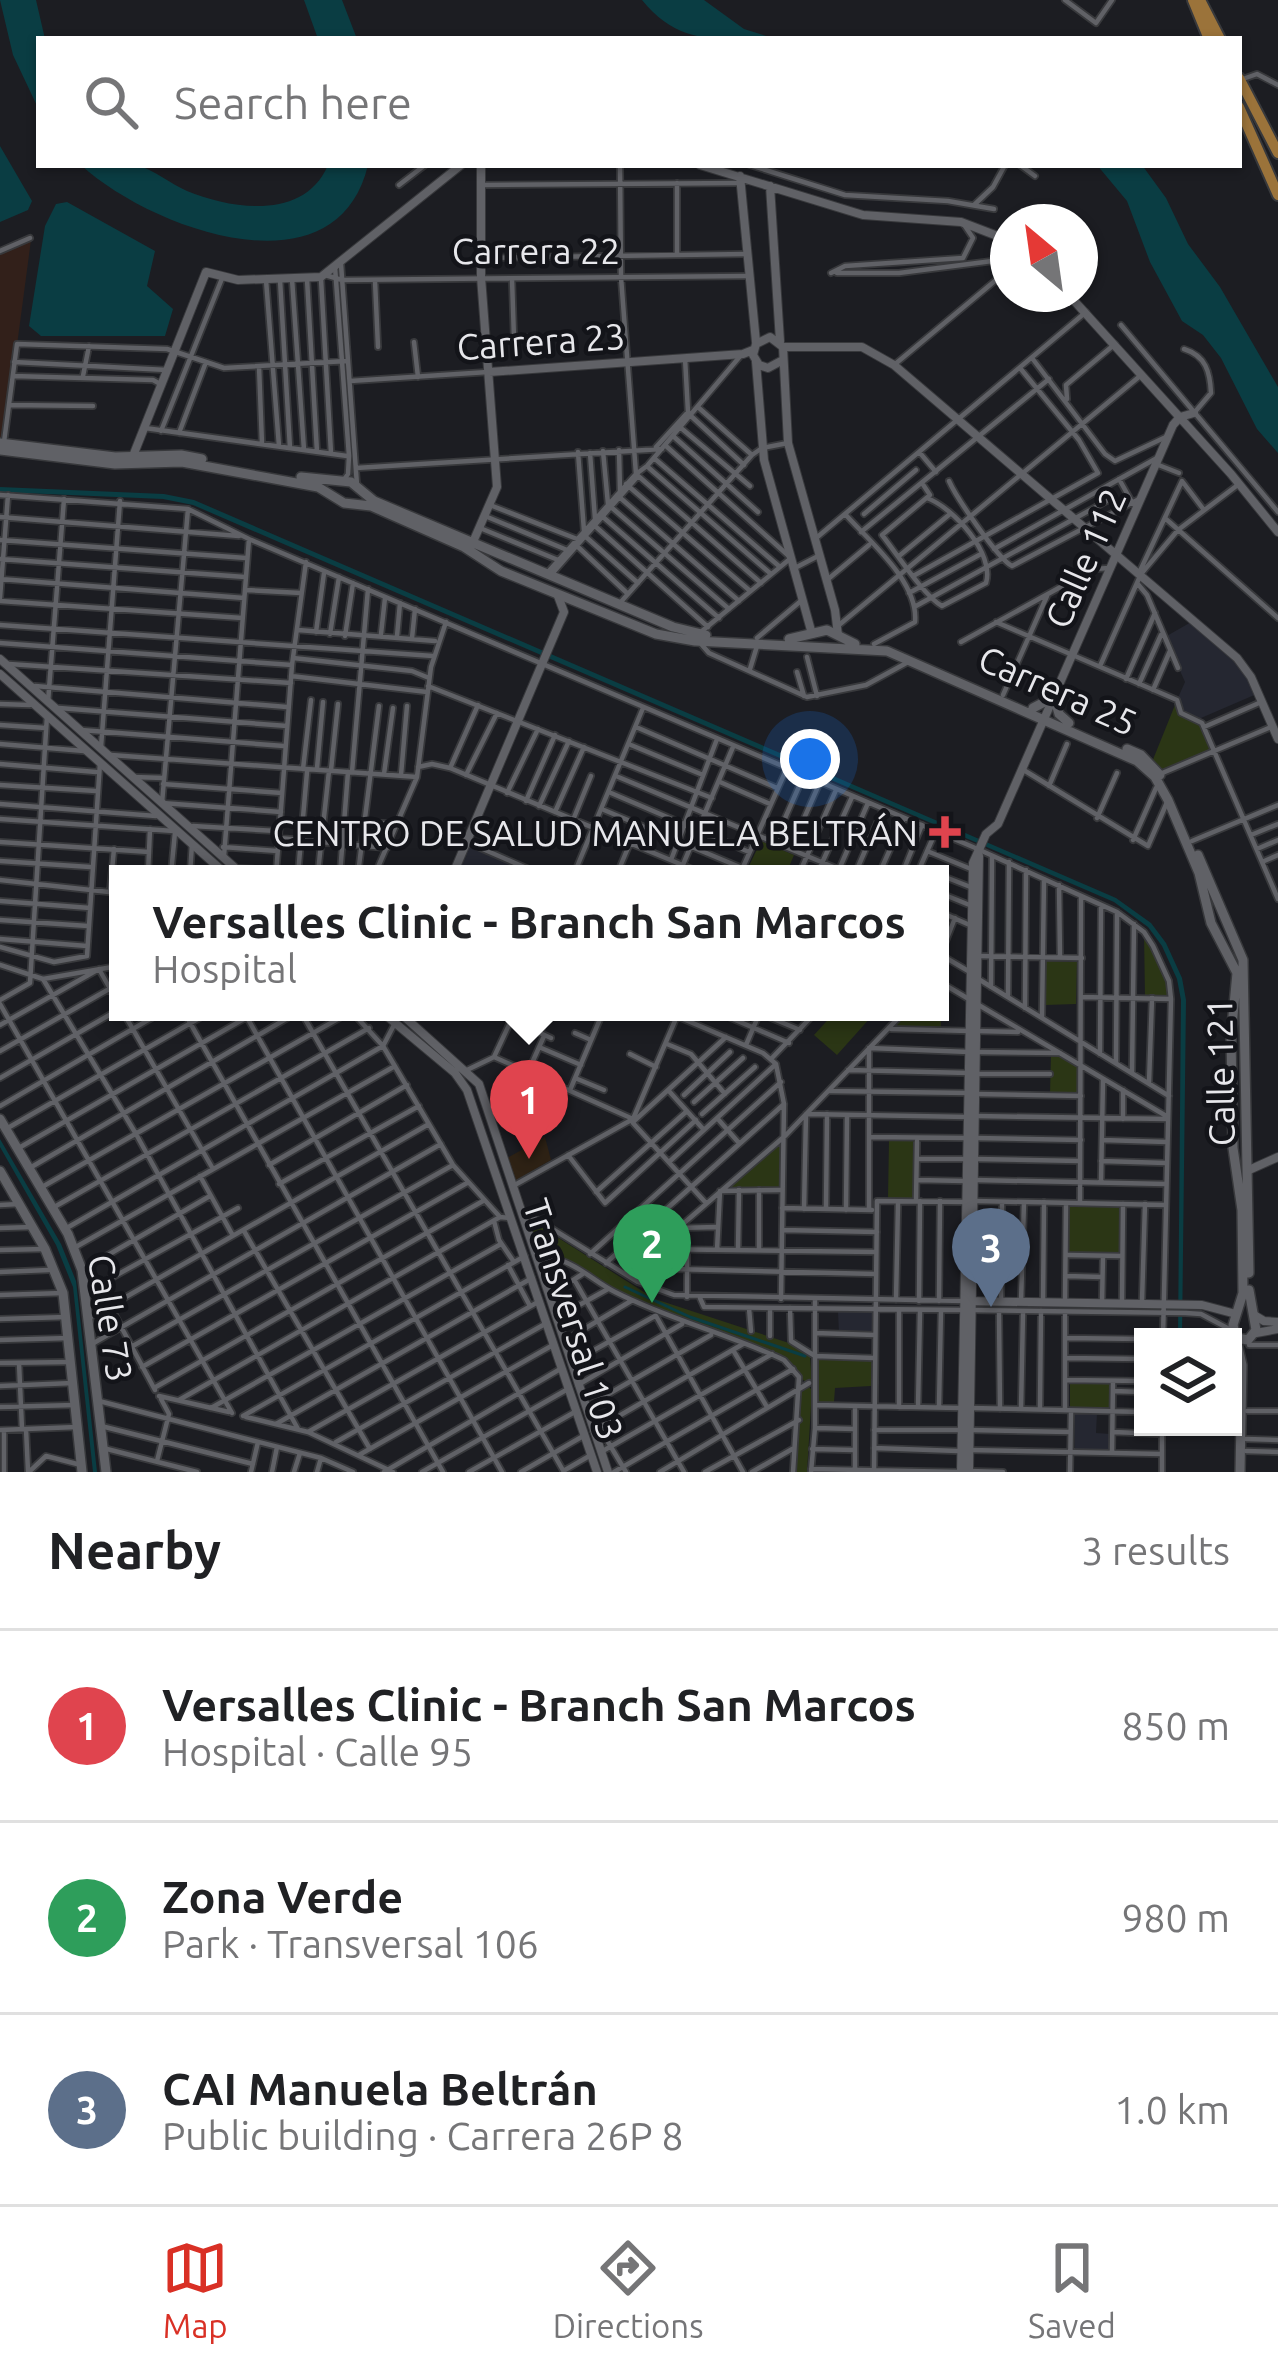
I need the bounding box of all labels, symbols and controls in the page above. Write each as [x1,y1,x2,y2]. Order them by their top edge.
search box [36,36,1242,168]
icon: search [78,69,144,135]
text: Search here [174,77,412,128]
north arrow [990,204,1098,312]
street label: Carrera 22 [452,230,620,271]
street label: Carrera 23 [455,315,627,367]
street label: Calle 112 [1036,482,1134,634]
street label: Carrera 25 [973,637,1143,743]
your location [780,729,840,789]
place label: CENTRO DE SALUD MANUELA BELTRÁN [272,812,918,853]
marker: CENTRO DE SALUD MANUELA BELTRÁN [929,816,961,848]
popup [109,865,949,1021]
text: Versalles Clinic - Branch San Marcos [152,896,906,947]
text: Hospital [152,947,297,990]
street label: Calle 121 [1198,997,1242,1147]
pin: 1 [490,1060,568,1159]
street label: Transversal 103 [516,1193,632,1445]
pin: 2 [613,1204,691,1303]
pin: 3 [952,1208,1030,1307]
street label: Calle 73 [81,1251,141,1385]
map controls [1134,1328,1242,1436]
button: layers [1134,1328,1242,1436]
text: Nearby [48,1521,221,1579]
text: 3 results [1081,1529,1230,1572]
text: Versalles Clinic - Branch San Marcos [162,1679,916,1730]
text: 1 [76,1704,98,1747]
text: 850 m [1121,1704,1230,1747]
text: Hospital · Calle 95 [162,1730,473,1773]
text: Zona Verde [162,1871,403,1922]
text: 2 [76,1896,98,1939]
text: 980 m [1121,1896,1230,1939]
text: Park · Transversal 106 [162,1922,539,1965]
text: CAI Manuela Beltrán [162,2063,598,2114]
text: 3 [76,2088,98,2131]
text: 1.0 km [1114,2088,1230,2131]
text: Public building · Carrera 26P 8 [162,2114,683,2157]
tab: Map [162,2235,228,2344]
tab: Directions [553,2235,703,2344]
tab: Saved [1028,2235,1116,2344]

